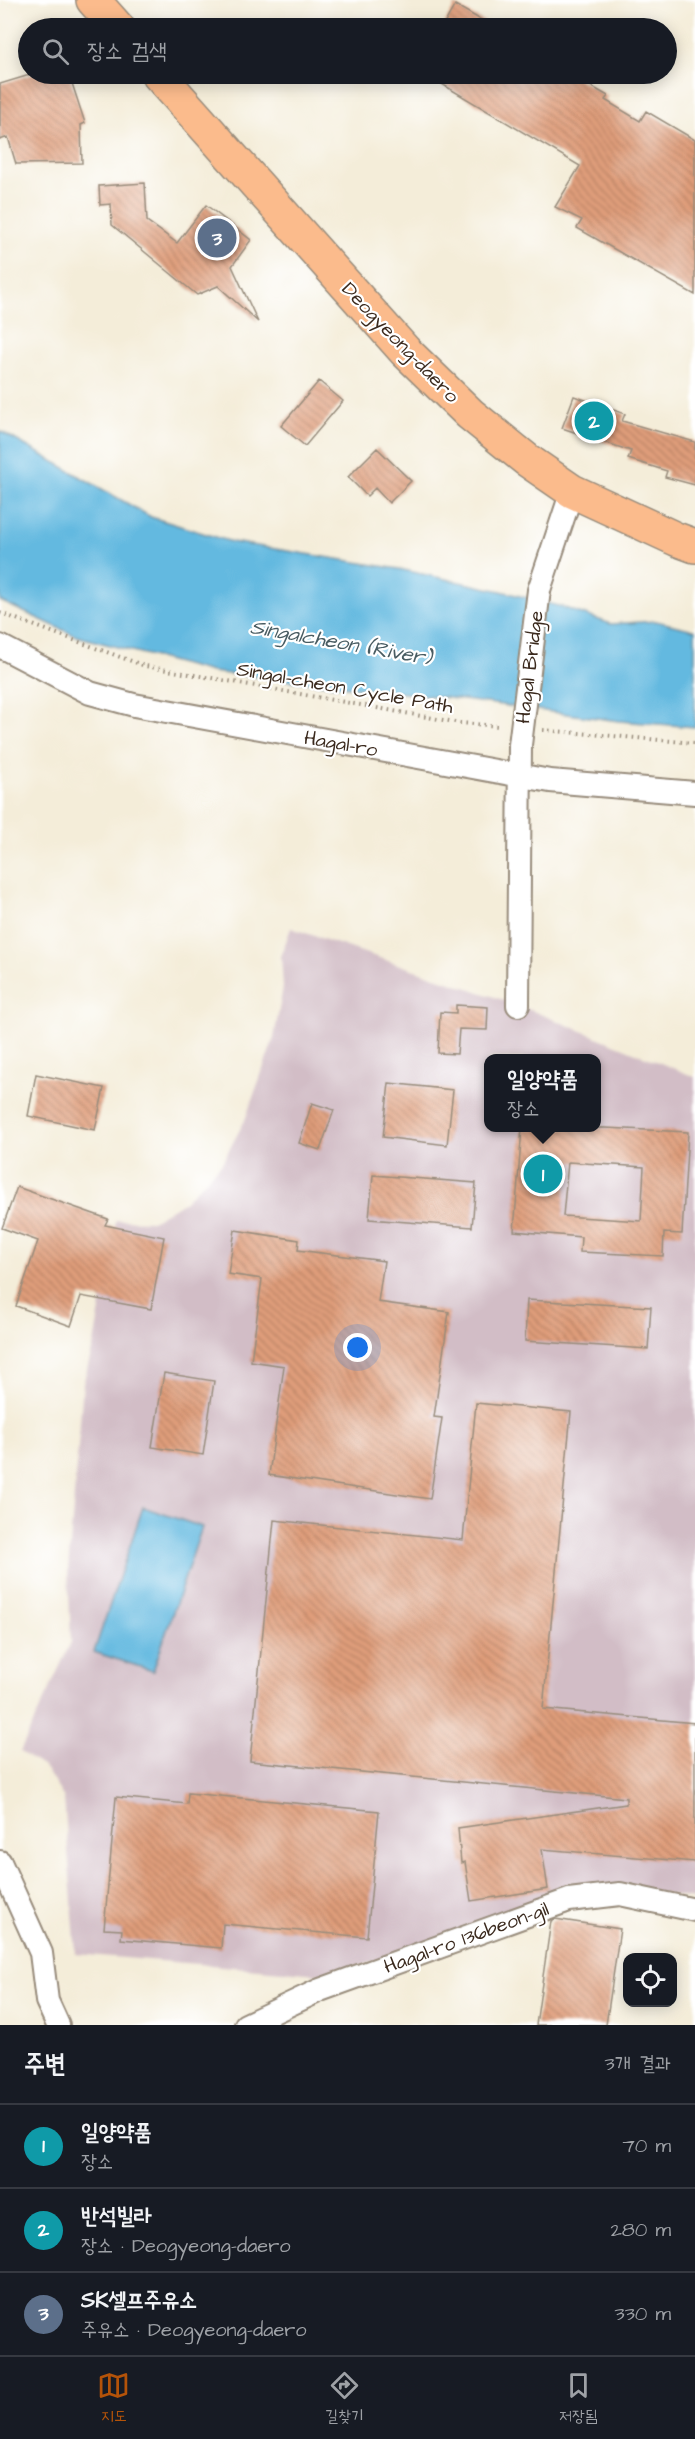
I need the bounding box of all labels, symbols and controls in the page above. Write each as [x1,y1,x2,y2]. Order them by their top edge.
search box [18,18,677,84]
icon: search [39,35,72,68]
text: 장소 검색 [87,36,167,67]
pin: 3 [198,216,236,260]
street label: Deogyeong-daero [334,276,465,410]
pin: 2 [574,398,614,444]
street label: Hagal Bridge [509,609,552,725]
water label: Singalcheon (River) [248,612,436,674]
street label: Singal-cheon Cycle Path [234,655,455,722]
street label: Hagal-ro [302,724,380,765]
popup [484,1054,601,1132]
text: 일양약품 [507,1064,578,1095]
text: 장소 [507,1095,539,1123]
pin: 1 [524,1152,562,1196]
your location [343,1333,372,1362]
street label: Hagal-ro 136beon-gil [380,1895,553,1982]
map controls [623,1953,677,2007]
button: locate [623,1953,677,2007]
text: 주변 [24,2046,66,2082]
text: 3개 결과 [605,2050,671,2078]
text: 일양약품 [81,2117,152,2148]
text: 1 [42,2132,45,2160]
text: 70 m [623,2132,671,2160]
text: 장소 [81,2148,113,2176]
text: 반석빌라 [81,2201,152,2232]
text: 2 [38,2216,49,2244]
text: 280 m [610,2216,671,2244]
text: 장소 · Deogyeong-daero [81,2232,290,2260]
text: SK셀프주유소 [81,2285,197,2316]
text: 3 [38,2300,49,2328]
text: 330 m [614,2300,671,2328]
text: 주유소 · Deogyeong-daero [81,2316,307,2344]
tab: 지도 [97,2369,130,2427]
tab: 길찾기 [325,2369,364,2427]
tab: 저장됨 [559,2369,598,2427]

